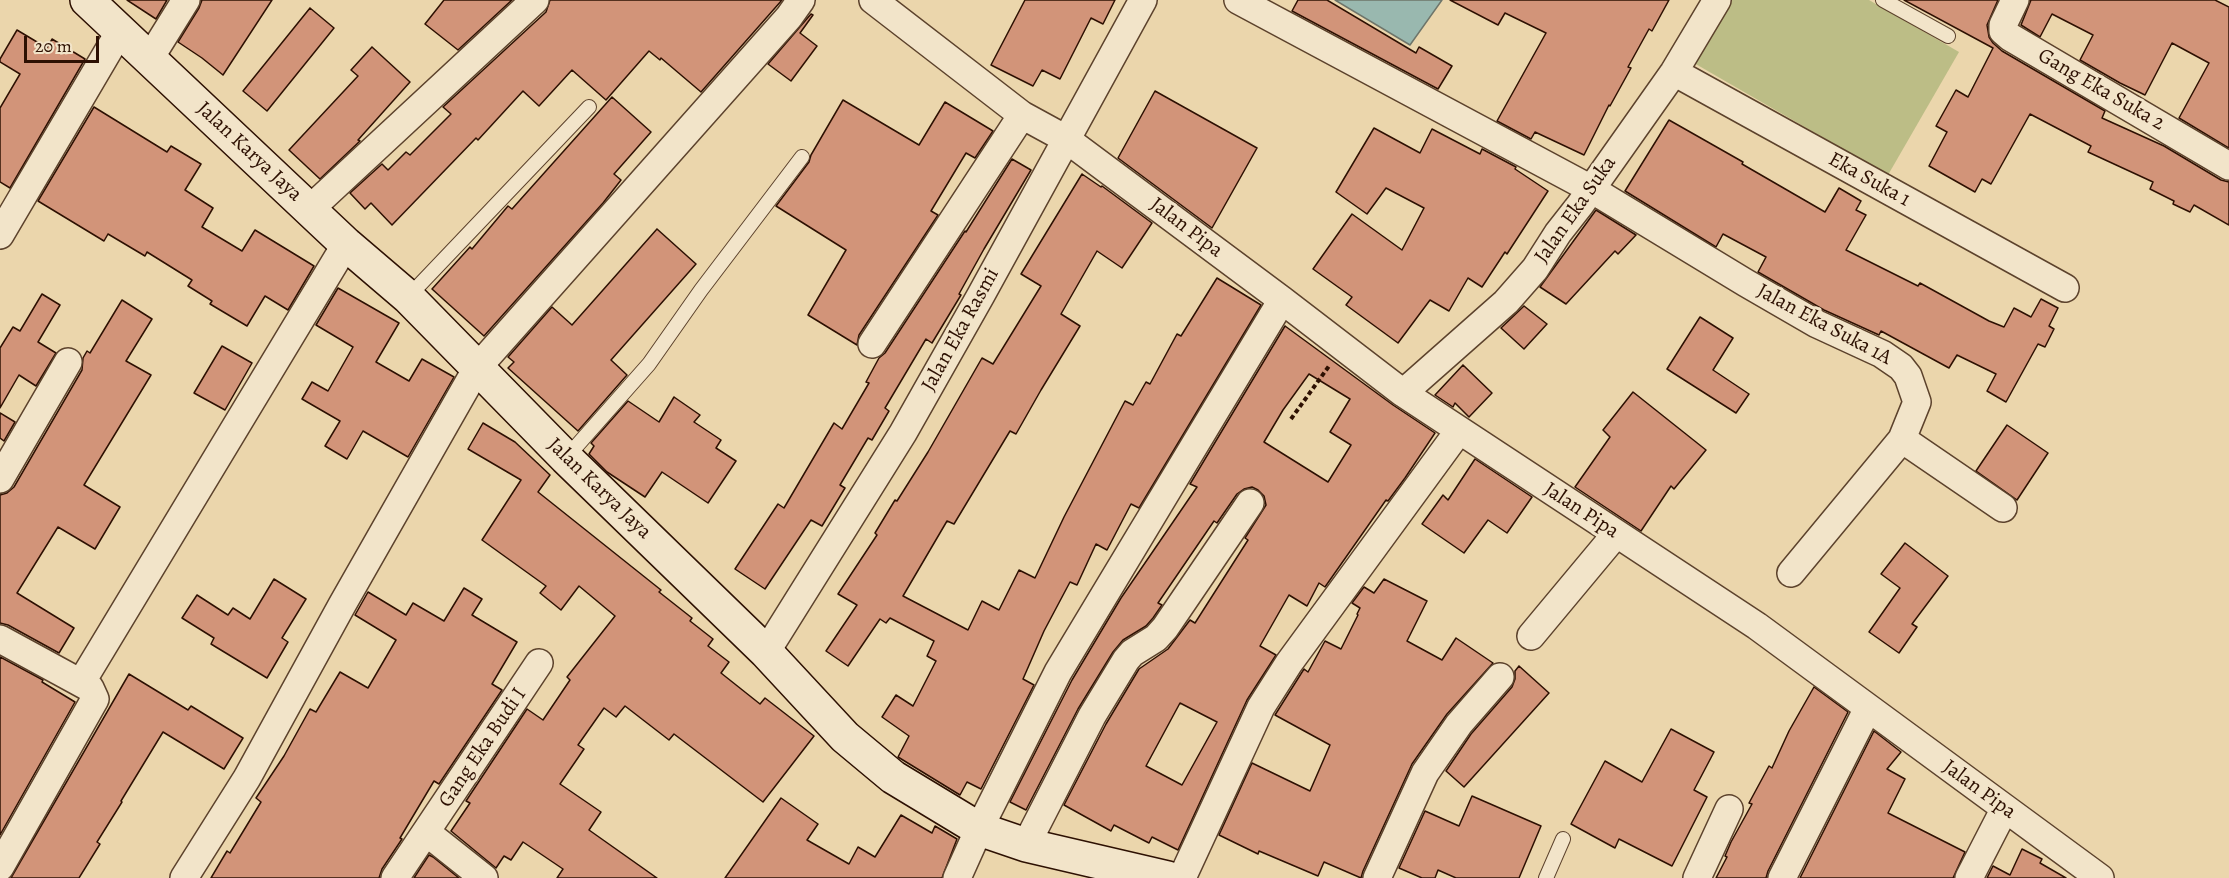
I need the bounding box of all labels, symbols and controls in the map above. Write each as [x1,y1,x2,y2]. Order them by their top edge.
scale bar [27,24,102,62]
text: 20 m [35,34,72,58]
street label: Gang Eka Suka 2 [2033,43,2169,137]
street label: Jalan Karya Jaya [191,97,307,207]
street label: Eka Suka 1 [1824,147,1914,213]
street label: Jalan Eka Suka [1530,151,1622,269]
street label: Jalan Pipa [1145,192,1227,264]
street label: Jalan Eka Rasmi [917,264,1005,396]
street label: Jalan Eka Suka 1A [1752,279,1896,371]
street label: Jalan Karya Jaya [542,433,656,545]
street label: Jalan Pipa [1539,477,1623,545]
street label: Gang Eka Budi I [434,683,532,813]
street label: Jalan Pipa [1937,755,2021,825]

